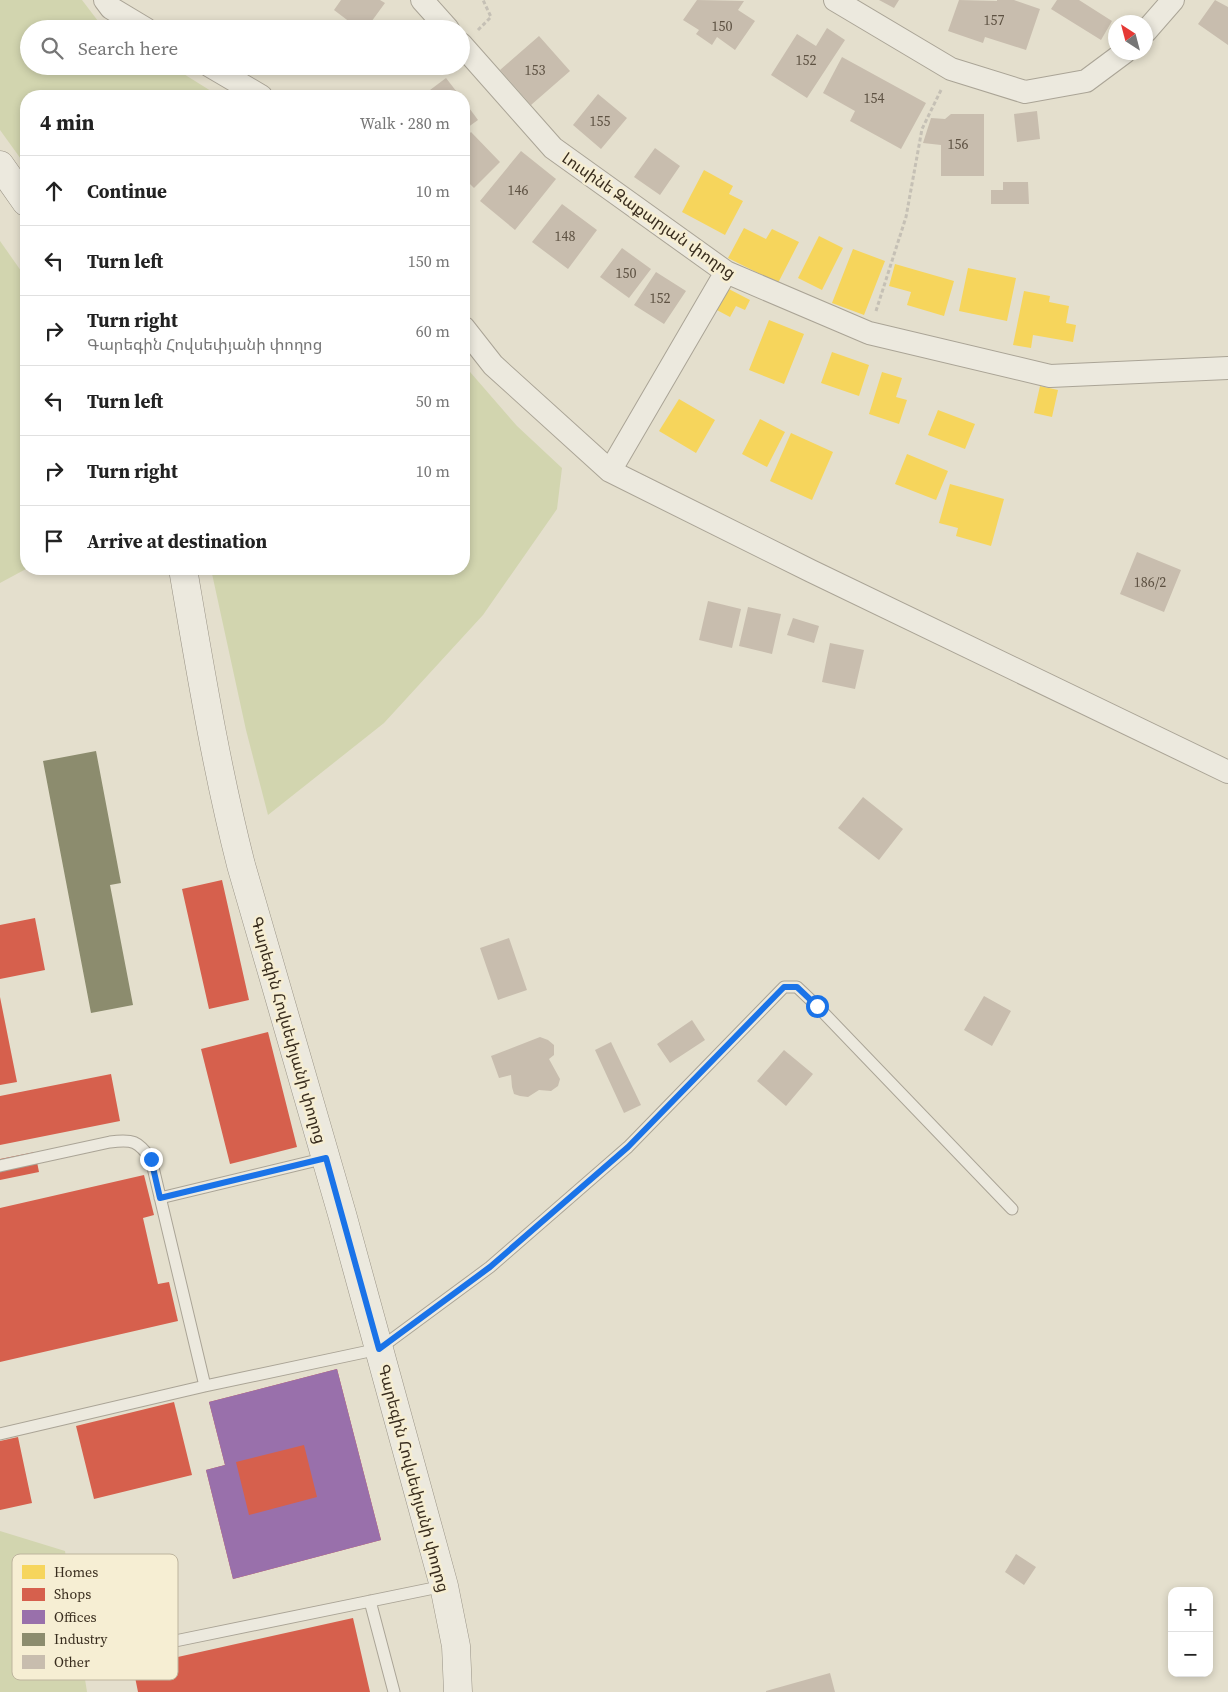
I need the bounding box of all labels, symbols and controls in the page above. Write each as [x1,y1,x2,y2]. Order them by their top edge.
house number: 157 [984,10,1005,30]
north arrow [1108,15,1153,60]
house number: 150 [712,16,733,36]
search box [20,20,470,75]
icon: search [38,34,66,62]
text: Search here [78,35,178,61]
house number: 152 [796,50,817,70]
house number: 153 [525,60,546,80]
house number: 154 [864,88,885,108]
text: 4 min [40,108,95,137]
house number: 155 [590,111,611,131]
text: Walk · 280 m [360,112,450,134]
house number: 156 [948,134,969,154]
street label: Լուսինե Զաքարյան փողոց [558,147,740,283]
icon: ahead [40,177,68,205]
text: Continue [87,178,167,204]
text: 10 m [416,180,450,202]
house number: 146 [508,180,529,200]
house number: 148 [555,226,576,246]
icon: left [40,247,68,275]
text: Turn left [87,248,163,274]
text: 150 m [408,250,450,272]
house number: 150 [616,263,637,283]
house number: 152 [650,288,671,308]
text: Turn right [87,307,178,333]
icon: right [40,317,68,345]
text: 60 m [416,320,450,342]
text: Գարեգին Հովսեփյանի փողոց [87,333,322,355]
icon: left [40,387,68,415]
text: Turn left [87,388,163,414]
text: 50 m [416,390,450,412]
icon: right [40,457,68,485]
text: Turn right [87,458,178,484]
text: 10 m [416,460,450,482]
icon: arrive [40,527,68,555]
text: Arrive at destination [87,528,267,554]
house number: 186/2 [1134,572,1166,592]
street label: Գարեգին Հովսեփյանի փողոց [246,914,332,1146]
route start [806,995,829,1018]
route end [140,1148,163,1171]
street label: Գարեգին Հովսեփյանի փողոց [373,1362,455,1594]
legend [12,1554,178,1680]
text: Homes [54,1562,98,1582]
text: Shops [54,1584,91,1604]
map controls [1168,1587,1213,1677]
button: + [1168,1587,1213,1632]
text: Offices [54,1607,97,1627]
text: Industry [54,1629,108,1649]
button: − [1168,1632,1213,1677]
text: Other [54,1652,90,1672]

